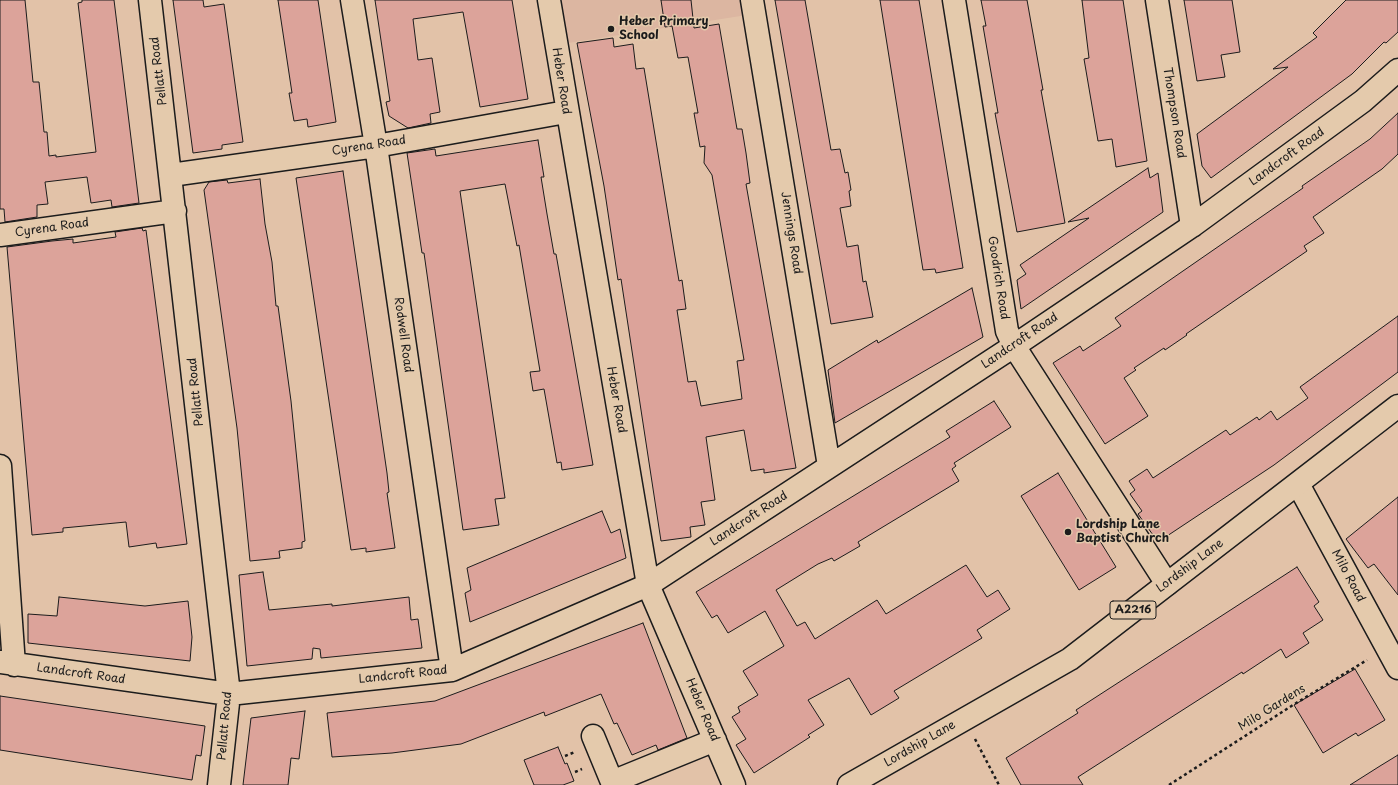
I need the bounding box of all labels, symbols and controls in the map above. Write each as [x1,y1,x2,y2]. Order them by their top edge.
place label: Heber Primary School [619,15,708,43]
marker: Heber Primary School [606,24,616,34]
street label: Pellatt Road [148,36,170,106]
street label: Heber Road [549,47,573,115]
street label: Thompson Road [1160,66,1188,160]
street label: Landcroft Road [1247,125,1327,189]
street label: Cyrena Road [331,133,407,159]
street label: Jennings Road [777,191,805,275]
street label: Cyrena Road [14,216,90,240]
street label: Goodrich Road [984,235,1012,321]
street label: Rodwell Road [391,296,415,374]
street label: Landcroft Road [979,310,1061,372]
street label: Pellatt Road [185,357,207,427]
street label: Heber Road [603,366,629,434]
street label: Landcroft Road [708,489,790,549]
place label: Lordship Lane Baptist Church [1076,518,1169,546]
marker: Lordship Lane Baptist Church [1063,527,1073,537]
street label: Lordship Lane [1154,536,1226,596]
street label: Milo Road [1328,547,1368,605]
road number: A2216 [1110,601,1156,619]
street label: Landcroft Road [36,661,126,687]
street label: Landcroft Road [358,663,448,687]
street label: Heber Road [682,676,722,744]
street label: Milo Gardens [1236,682,1308,734]
street label: Pellatt Road [215,691,235,761]
street label: Lordship Lane [882,718,958,770]

